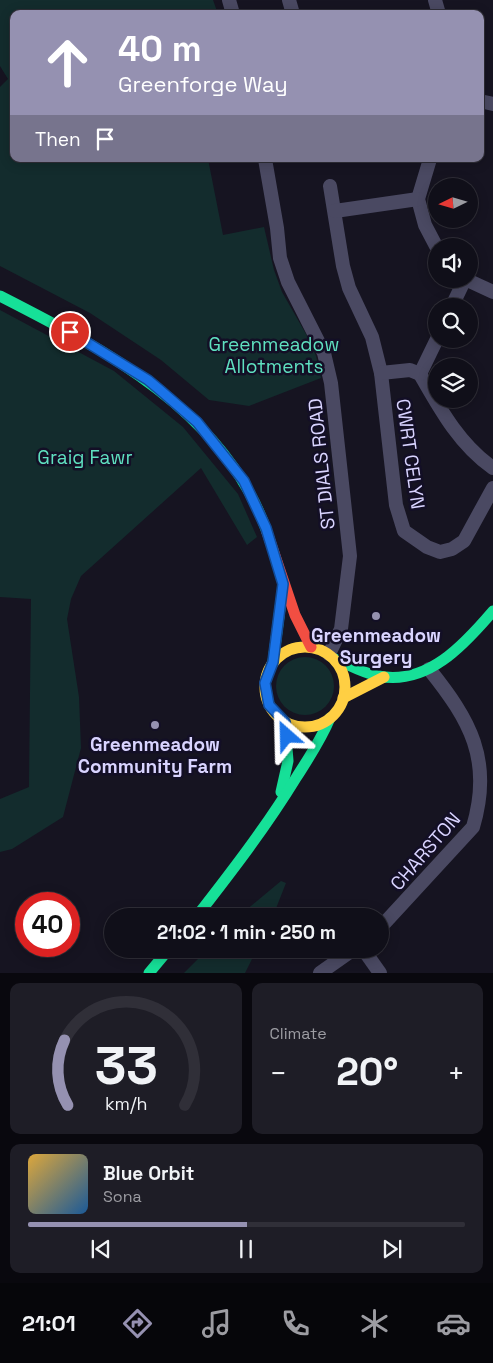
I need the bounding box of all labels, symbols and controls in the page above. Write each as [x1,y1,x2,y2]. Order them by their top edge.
text: 40 m [118,27,202,71]
icon: ahead [35,30,100,95]
text: Greenforge Way [118,70,288,98]
icon: arrive [91,125,119,153]
text: Then [35,127,81,152]
north arrow [428,178,478,228]
map controls [428,178,478,408]
button: sound [428,238,478,288]
button: search [428,298,478,348]
pin [49,311,91,353]
icon: arrive [56,318,84,346]
park label: Greenmeadow Allotments [209,332,339,379]
button: layers [428,358,478,408]
street label: ST DIALS ROAD [302,397,341,531]
street label: CWRT CELYN [390,397,431,511]
park label: Graig Fawr [37,445,133,470]
marker: Greenmeadow Surgery [370,610,382,622]
place label: Greenmeadow Surgery [311,623,441,670]
position arrow [260,709,312,761]
marker: Greenmeadow Community Farm [149,719,161,731]
place label: Greenmeadow Community Farm [78,732,232,779]
street label: CHARSTON [385,807,466,896]
speed limit sign: 40 [15,892,80,957]
text: 21:02 · 1 min · 250 m [157,920,336,945]
text: Climate [270,1023,327,1044]
text: 33 [94,1033,157,1099]
text: 20° [336,1048,398,1096]
text: − [270,1055,287,1091]
text: + [448,1055,465,1091]
text: km/h [104,1092,147,1115]
text: Blue Orbit [103,1161,194,1186]
text: Sona [103,1186,142,1207]
icon: previous [87,1235,115,1263]
icon: pause [232,1235,260,1263]
icon: next [378,1235,406,1263]
icon: directions [120,1306,155,1341]
icon: music [199,1306,234,1341]
icon: phone [278,1306,313,1341]
icon: climate [357,1306,392,1341]
icon: car [436,1306,471,1341]
text: 21:01 [22,1309,76,1337]

